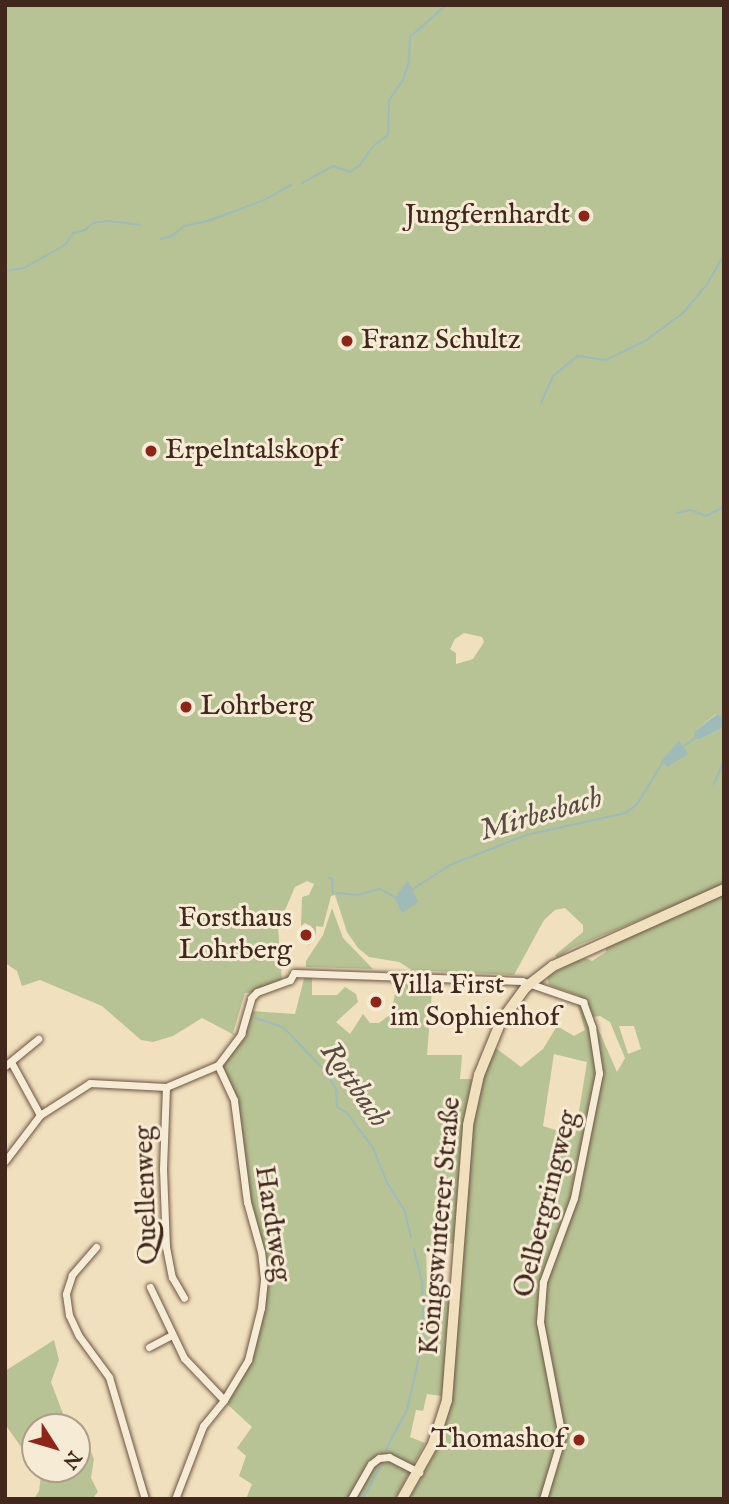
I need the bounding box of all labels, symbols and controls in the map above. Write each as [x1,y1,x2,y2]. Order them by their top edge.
place label: Jungfernhardt [405,199,570,233]
marker: Jungfernhardt [576,208,592,224]
place label: Franz Schultz [361,324,521,358]
marker: Franz Schultz [339,333,355,349]
place label: Erpelntalskopf [165,434,339,468]
marker: Erpelntalskopf [143,443,159,459]
place label: Lohrberg [200,690,314,724]
marker: Lohrberg [178,699,194,715]
water label: Mirbesbach [476,780,606,850]
place label: Forsthaus Lohrberg [178,902,292,968]
marker: Forsthaus Lohrberg [298,927,314,943]
place label: Villa First im Sophienhof [390,969,560,1035]
marker: Villa First im Sophienhof [368,994,384,1010]
water label: Rottbach [312,1035,396,1135]
street label: Königswinterer Straße [413,1096,469,1356]
street label: Oelbergringweg [508,1107,586,1301]
street label: Quellenweg [128,1125,166,1265]
street label: Hardtweg [246,1163,298,1285]
north arrow [21,1413,91,1483]
place label: Thomashof [431,1423,565,1457]
marker: Thomashof [571,1432,587,1448]
text: N [57,1446,86,1473]

